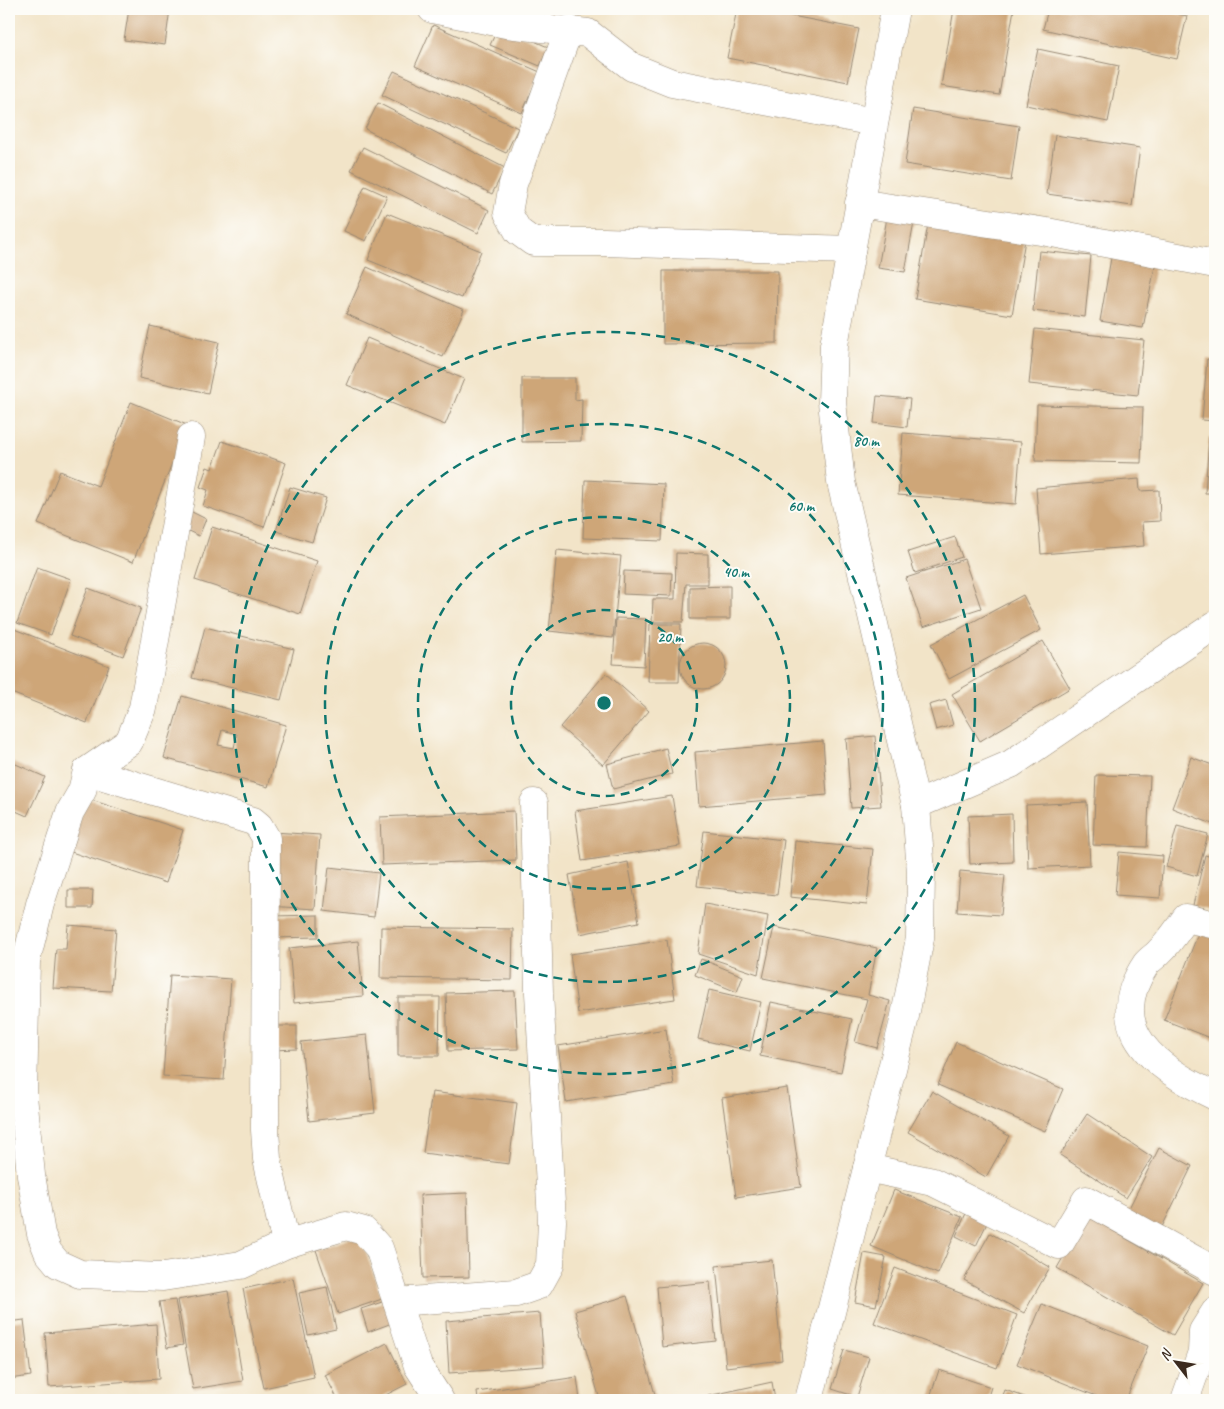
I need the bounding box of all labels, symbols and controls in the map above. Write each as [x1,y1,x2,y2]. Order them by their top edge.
text: 80 m [853,432,880,451]
text: 60 m [788,497,815,516]
text: 40 m [723,563,750,582]
text: 20 m [657,628,684,647]
centre of rings [595,694,613,712]
north arrow [1152,1336,1202,1386]
text: N [1156,1345,1176,1364]

